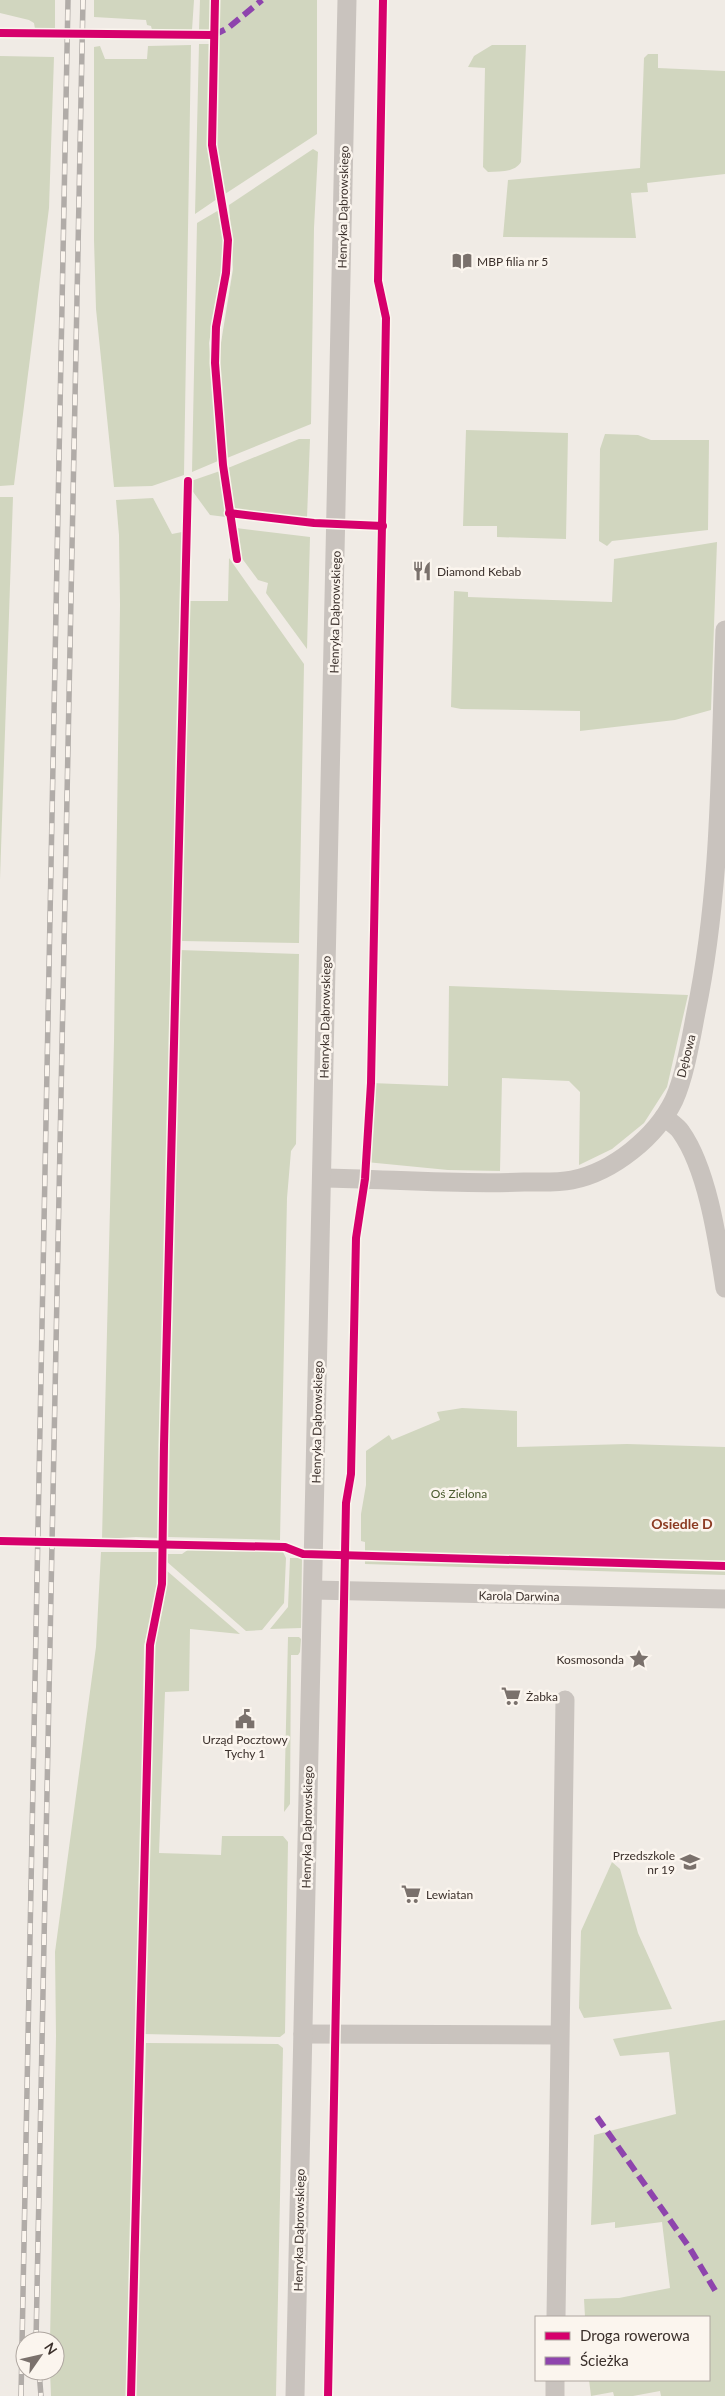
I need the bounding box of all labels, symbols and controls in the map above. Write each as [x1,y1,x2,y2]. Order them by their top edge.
street label: Henryka Dąbrowskiego [334,145,352,269]
library icon: MBP filia nr 5 [451,250,473,272]
place label: MBP filia nr 5 [477,254,548,269]
street label: Henryka Dąbrowskiego [326,550,344,674]
restaurant icon: Diamond Kebab [411,560,433,582]
place label: Diamond Kebab [437,564,522,579]
street label: Henryka Dąbrowskiego [316,955,334,1079]
street label: Dębowa [673,1033,699,1079]
street label: Henryka Dąbrowskiego [308,1360,326,1484]
park label: Oś Zielona [431,1486,487,1501]
district label: Osiedle D [651,1515,713,1532]
street label: Karola Darwina [478,1588,560,1604]
place icon: Kosmosonda [628,1648,650,1670]
place label: Kosmosonda [556,1652,624,1667]
supermarket icon: Żabka [500,1685,522,1707]
place label: Żabka [526,1689,558,1704]
public building icon: Urząd Pocztowy Tychy 1 [234,1708,256,1730]
place label: Urząd Pocztowy Tychy 1 [202,1732,289,1761]
street label: Henryka Dąbrowskiego [298,1765,316,1889]
place label: Przedszkole nr 19 [613,1848,675,1877]
school or university icon: Przedszkole nr 19 [679,1851,701,1873]
supermarket icon: Lewiatan [400,1883,422,1905]
place label: Lewiatan [426,1887,473,1902]
street label: Henryka Dąbrowskiego [290,2168,308,2292]
legend [535,2316,710,2381]
text: Droga rowerowa [580,2326,690,2344]
north arrow [15,2331,65,2381]
text: N [41,2339,61,2358]
text: Ścieżka [580,2351,629,2369]

